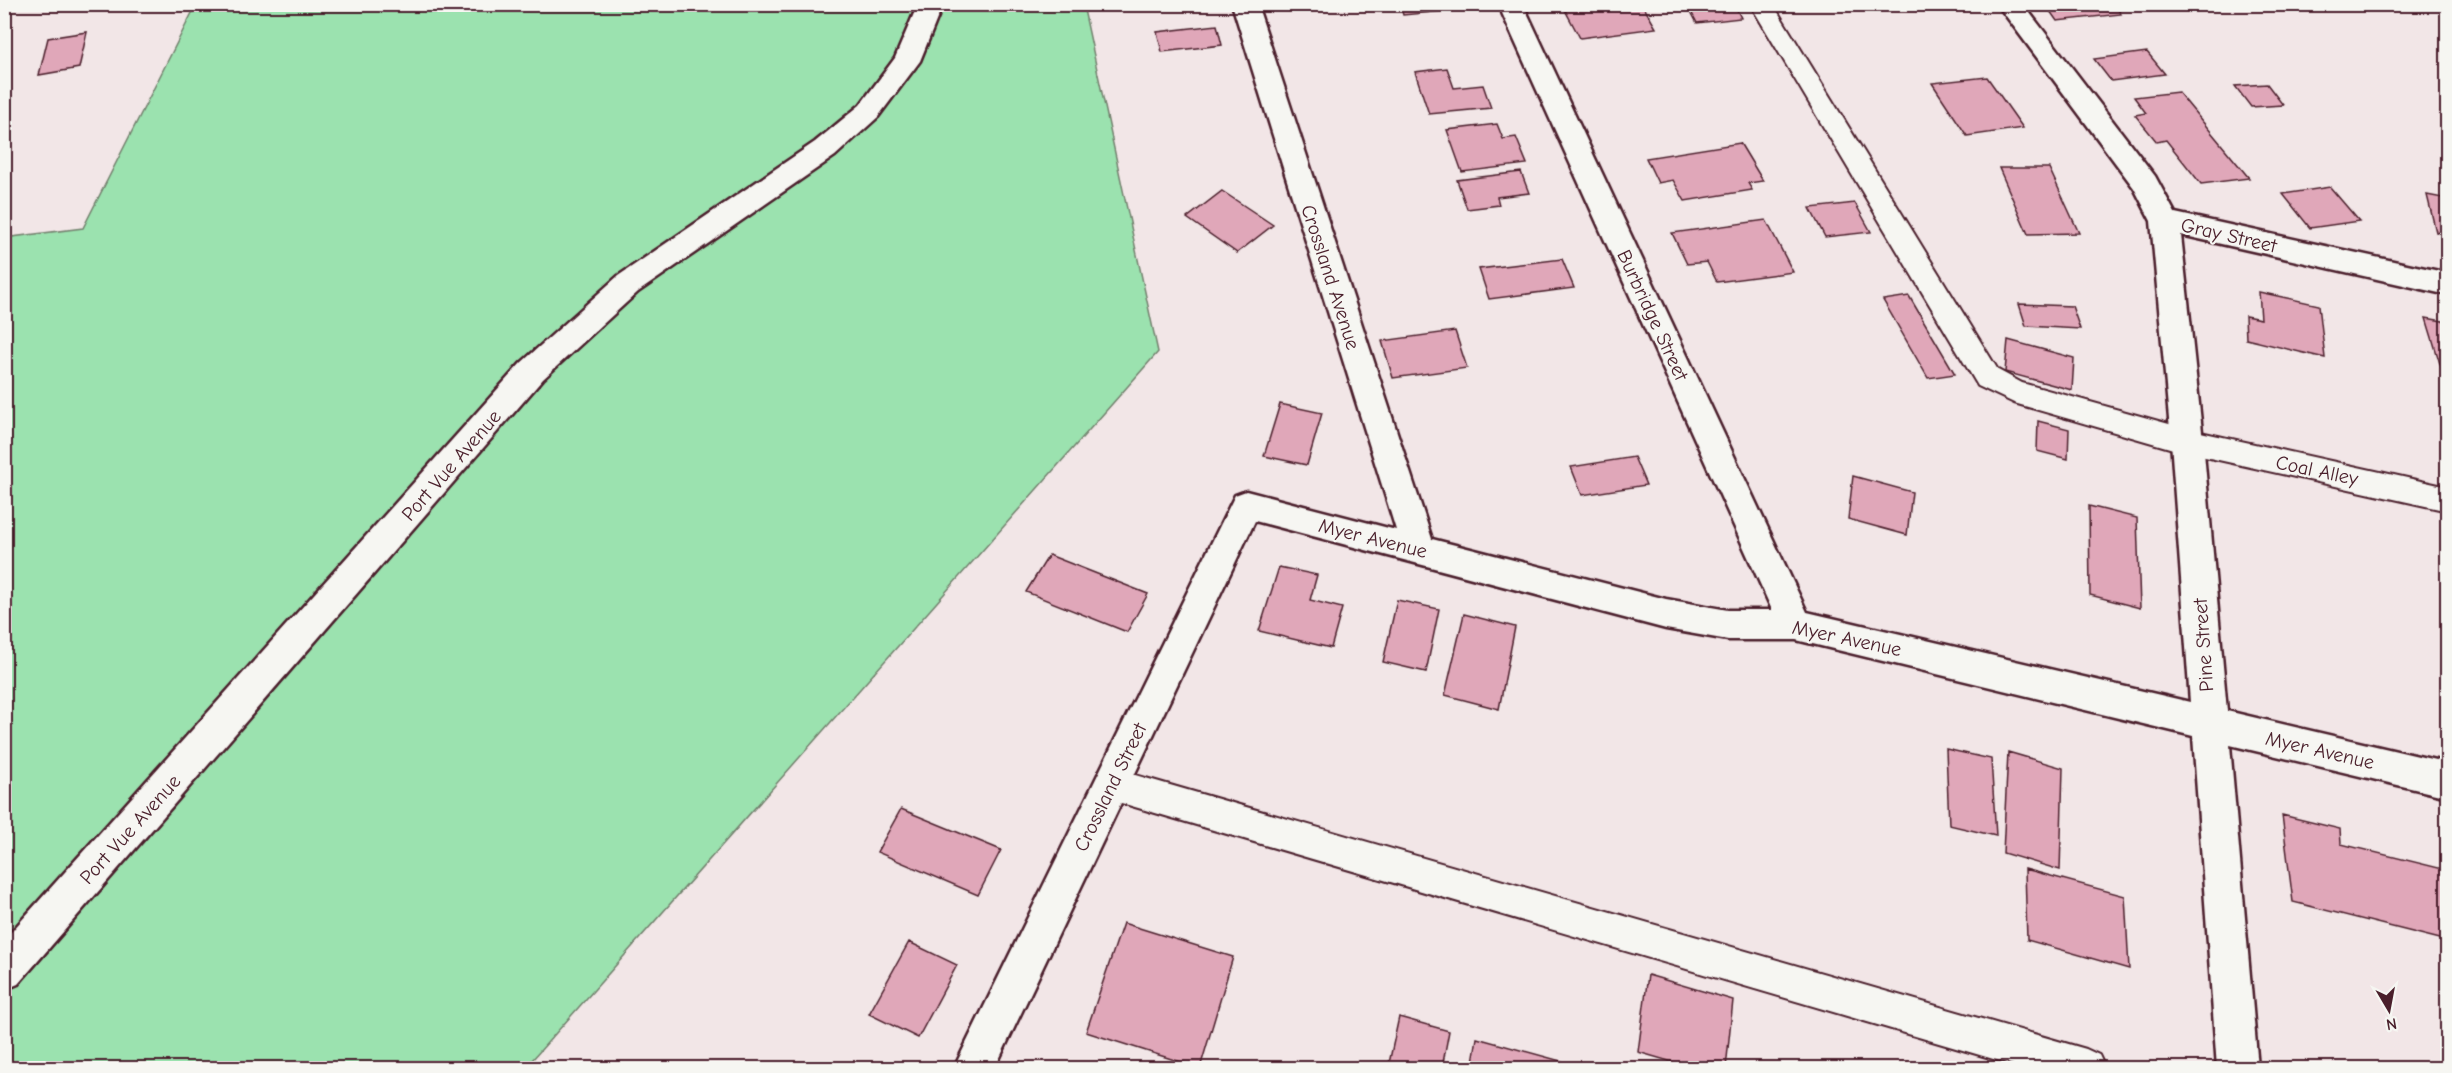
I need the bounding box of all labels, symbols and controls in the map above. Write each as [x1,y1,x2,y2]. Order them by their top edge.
street label: Crossland Avenue [1296,202,1365,352]
street label: Gray Street [2179,213,2280,258]
street label: Burbridge Street [1612,246,1693,385]
street label: Port Vue Avenue [397,405,506,525]
street label: Coal Alley [2274,451,2360,490]
street label: Myer Avenue [1316,514,1429,563]
street label: Pine Street [2189,596,2218,692]
street label: Myer Avenue [1790,616,1904,661]
street label: Crossland Street [1069,718,1152,855]
street label: Myer Avenue [2263,727,2377,774]
street label: Port Vue Avenue [75,770,186,889]
north arrow [2359,980,2419,1040]
text: N [2385,1014,2398,1034]

